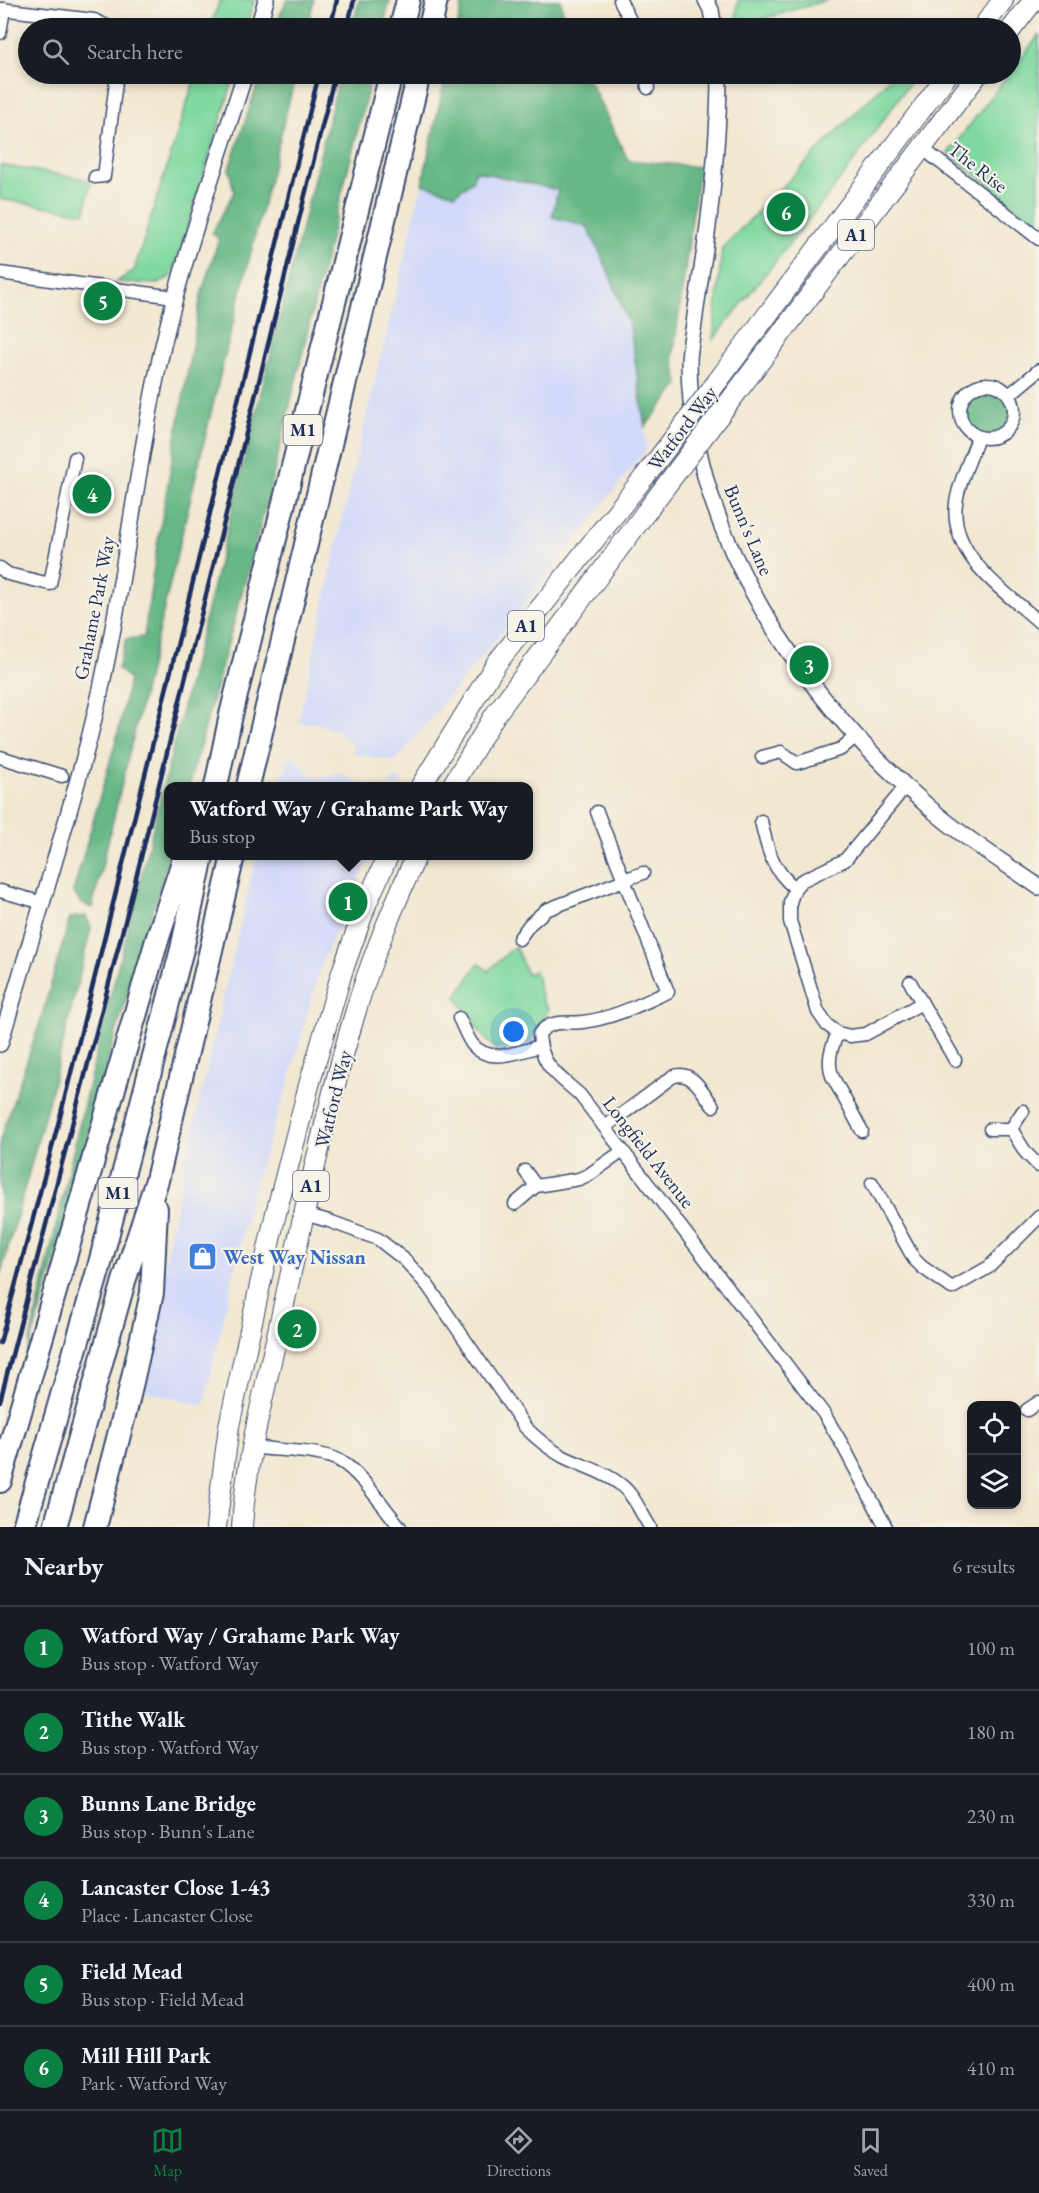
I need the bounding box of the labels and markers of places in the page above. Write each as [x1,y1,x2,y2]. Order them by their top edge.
pin: 6 [766,190,806,234]
pin: 5 [84,278,122,324]
pin: 4 [72,472,112,516]
pin: 3 [790,642,828,688]
pin: 1 [328,880,368,924]
shop icon: West Way Nissan [186,1241,218,1273]
place label: West Way Nissan [223,1244,366,1270]
pin: 2 [278,1306,316,1352]

